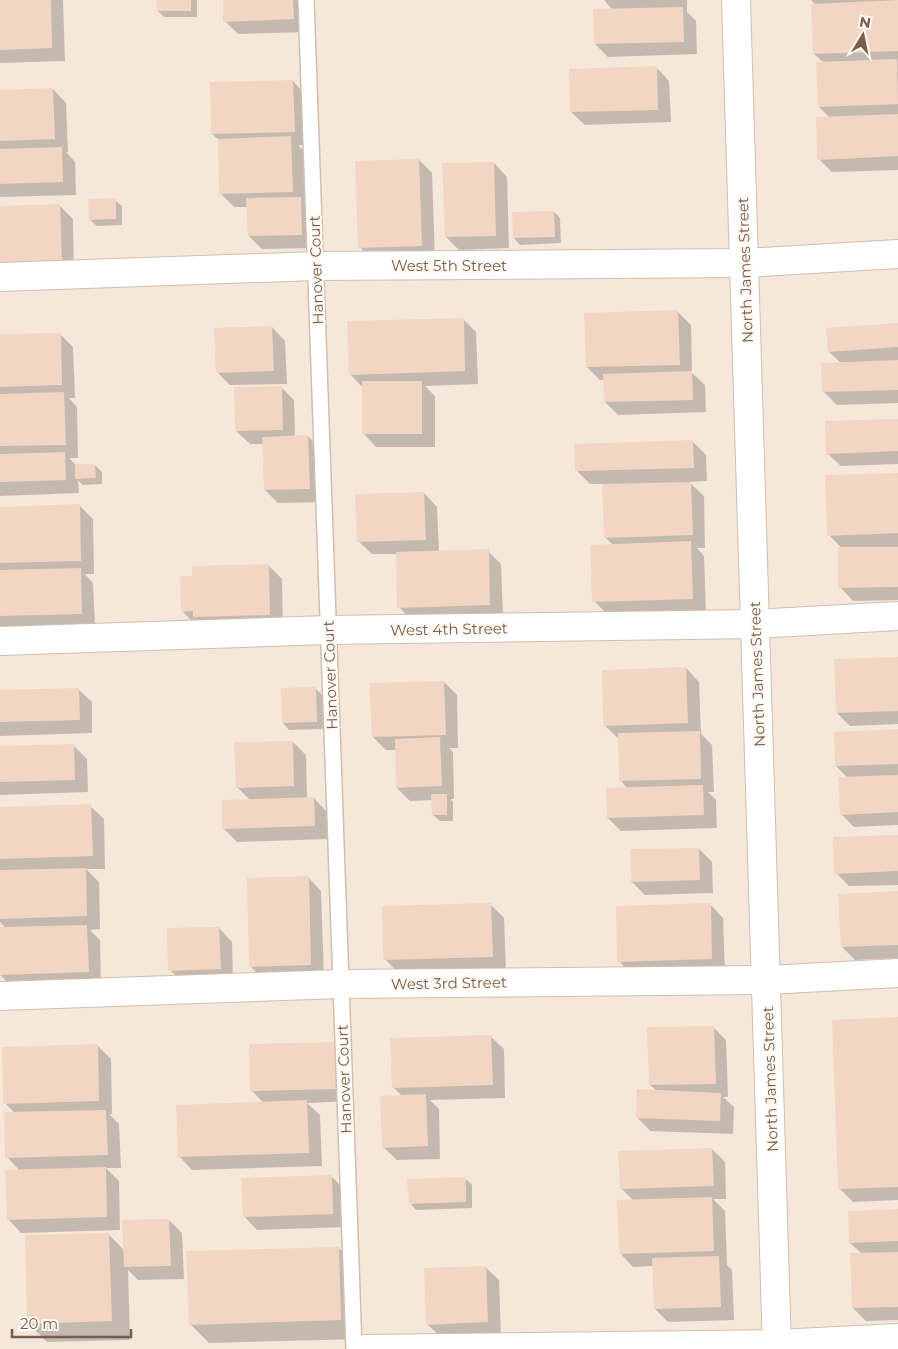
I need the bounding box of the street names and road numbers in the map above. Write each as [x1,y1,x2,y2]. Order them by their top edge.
street label: North James Street [733,197,757,343]
street label: Hanover Court [305,215,327,325]
street label: West 5th Street [391,256,507,275]
street label: North James Street [745,601,769,747]
street label: West 4th Street [390,618,508,640]
street label: Hanover Court [319,620,341,730]
street label: West 3rd Street [391,972,507,994]
street label: North James Street [758,1006,782,1152]
street label: Hanover Court [333,1024,355,1134]

